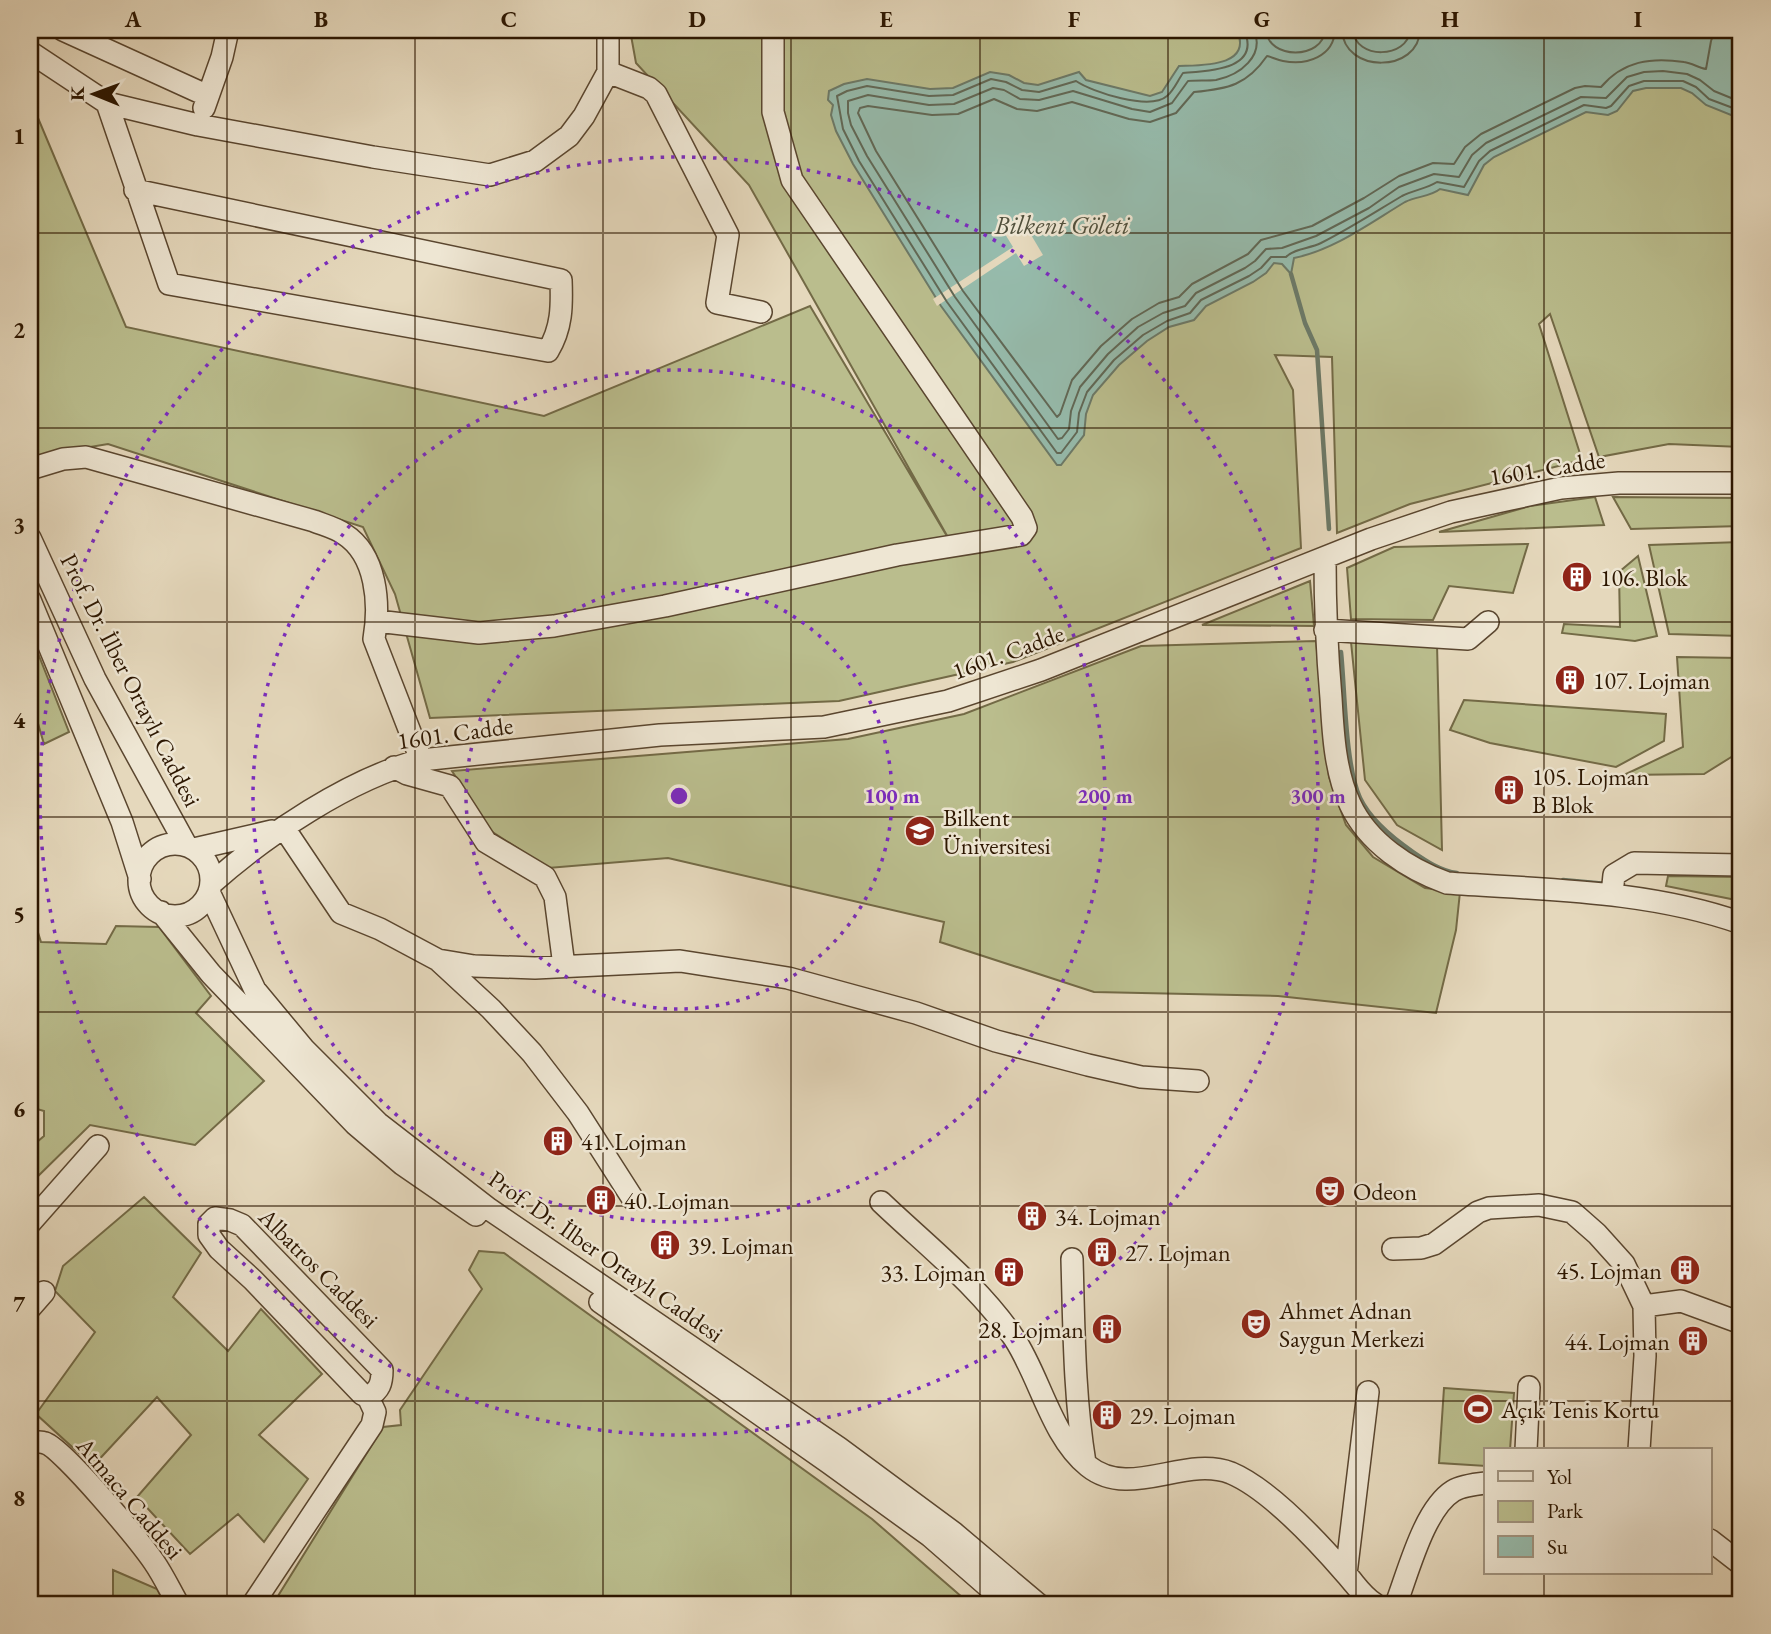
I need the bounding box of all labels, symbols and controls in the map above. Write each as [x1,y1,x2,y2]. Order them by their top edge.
text: A [124,4,142,34]
text: B [314,4,328,34]
text: C [501,4,517,34]
text: D [688,4,706,34]
text: E [879,4,893,34]
text: F [1068,4,1081,34]
text: G [1254,4,1270,34]
text: H [1441,4,1459,34]
text: I [1634,4,1642,34]
north arrow [60,60,130,130]
text: K [65,86,90,101]
text: 1 [13,121,25,151]
water label: Bilkent Göleti [994,208,1131,242]
text: 2 [13,315,25,345]
street label: 1601. Cadde [1487,444,1607,492]
text: 3 [13,510,25,540]
street label: Prof. Dr. İlber Ortaylı Caddesi [54,548,208,812]
building icon: 106. Blok [1560,560,1594,594]
place label: 106. Blok [1600,562,1688,593]
street label: 1601. Cadde [948,617,1068,687]
building icon: 107. Lojman [1553,663,1587,697]
place label: 107. Lojman [1593,665,1710,696]
text: 4 [13,705,26,735]
street label: 1601. Cadde [395,710,515,756]
place label: 105. Lojman B Blok [1532,761,1649,820]
building icon: 105. Lojman B Blok [1492,773,1526,807]
text: 100 m [864,782,920,809]
text: 200 m [1077,782,1133,809]
text: 300 m [1290,782,1346,809]
centre of rings [667,784,691,808]
place label: Bilkent Üniversitesi [943,802,1051,861]
school or university icon: Bilkent Üniversitesi [903,814,937,848]
text: 5 [13,899,25,929]
text: 6 [13,1094,25,1124]
building icon: 41. Lojman [541,1124,575,1158]
place label: 41. Lojman [581,1126,687,1157]
street label: Prof. Dr. İlber Ortaylı Caddesi [482,1163,730,1349]
theatre icon: Odeon [1313,1174,1347,1208]
place label: Odeon [1353,1176,1417,1207]
building icon: 40. Lojman [584,1183,618,1217]
place label: 40. Lojman [624,1185,730,1216]
building icon: 34. Lojman [1015,1199,1049,1233]
street label: Albatros Caddesi [252,1201,386,1335]
place label: 34. Lojman [1055,1201,1161,1232]
building icon: 39. Lojman [648,1228,682,1262]
place label: 39. Lojman [688,1230,794,1261]
building icon: 27. Lojman [1085,1235,1119,1269]
place label: 27. Lojman [1125,1237,1231,1268]
building icon: 45. Lojman [1668,1253,1702,1287]
building icon: 33. Lojman [992,1255,1026,1289]
place label: 45. Lojman [1556,1255,1662,1286]
place label: 33. Lojman [880,1257,986,1288]
text: 7 [13,1289,26,1319]
place label: Ahmet Adnan Saygun Merkezi [1278,1295,1425,1354]
theatre icon: Ahmet Adnan Saygun Merkezi [1239,1307,1273,1341]
building icon: 28. Lojman [1090,1312,1124,1346]
place label: 28. Lojman [978,1314,1084,1345]
building icon: 44. Lojman [1676,1324,1710,1358]
place label: 44. Lojman [1564,1326,1670,1357]
sports icon: Açık Tenis Kortu [1461,1392,1495,1426]
place label: Açık Tenis Kortu [1500,1394,1660,1425]
building icon: 29. Lojman [1090,1398,1124,1432]
place label: 29. Lojman [1130,1400,1236,1431]
street label: Atmaca Caddesi [69,1430,190,1566]
legend [1484,1448,1712,1574]
text: Yol [1547,1463,1572,1490]
text: 8 [13,1483,25,1513]
text: Park [1547,1497,1584,1524]
text: Su [1547,1533,1568,1560]

